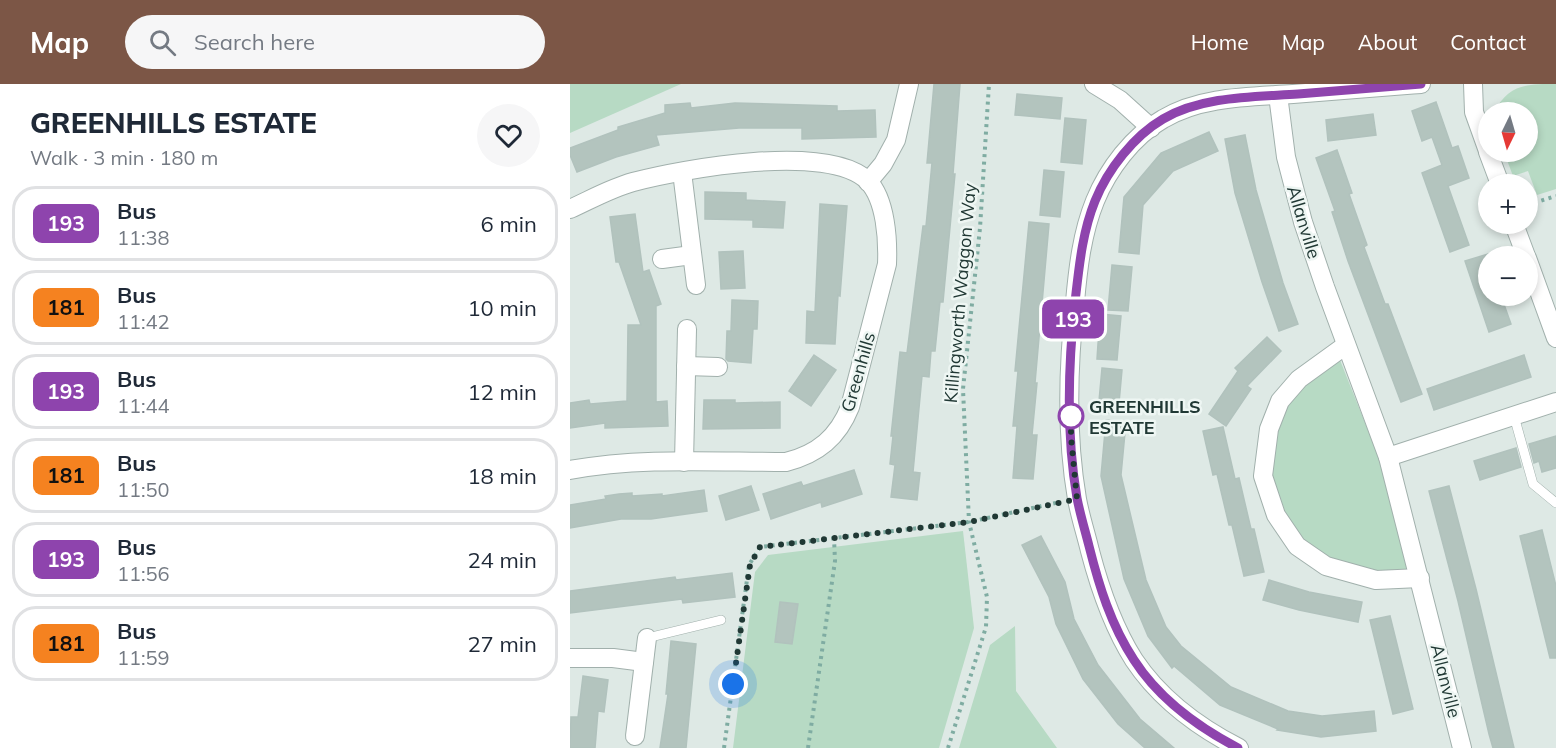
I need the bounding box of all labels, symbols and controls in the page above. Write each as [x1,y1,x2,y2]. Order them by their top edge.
search box [125,15,545,69]
text: Map [30,25,89,60]
icon: search [146,26,179,59]
text: Search here [194,28,315,56]
text: Home [1191,29,1249,55]
text: Map [1282,29,1325,55]
text: About [1358,29,1417,55]
text: Contact [1450,29,1526,55]
north arrow [1478,102,1538,162]
map controls [1478,102,1538,306]
button: heart [477,104,540,167]
text: GREENHILLS ESTATE [30,105,317,140]
text: Walk · 3 min · 180 m [30,145,218,170]
button: + [1478,174,1538,234]
street label: Killingworth Waggon Way [939,182,981,404]
street label: Allanville [1282,183,1326,261]
text: Bus [117,197,156,225]
text: 193 [47,210,85,236]
text: 6 min [481,210,537,238]
text: 11:38 [117,225,170,250]
button: − [1478,246,1538,306]
text: Bus [117,281,156,309]
text: 181 [47,294,85,320]
text: 10 min [467,294,537,322]
line badge: 193 [1038,300,1108,338]
text: 193 [1054,306,1092,332]
text: 11:42 [117,309,170,334]
street label: Greenhills [836,329,880,415]
text: Bus [117,365,156,393]
text: 193 [47,378,85,404]
text: 12 min [467,378,537,406]
text: 11:44 [117,393,170,418]
place label: GREENHILLS ESTATE [1089,395,1201,439]
marker: GREENHILLS ESTATE [1058,403,1084,429]
text: Bus [117,449,156,477]
text: 181 [47,462,85,488]
text: 18 min [467,462,537,490]
text: 11:50 [117,477,170,502]
text: Bus [117,533,156,561]
text: 193 [47,546,85,572]
text: 24 min [467,546,537,574]
text: 11:56 [117,561,170,586]
text: Bus [117,617,156,645]
text: 181 [47,630,85,656]
text: 27 min [467,630,537,658]
street label: Allanville [1426,642,1466,720]
text: 11:59 [117,645,170,670]
your location [718,669,748,699]

